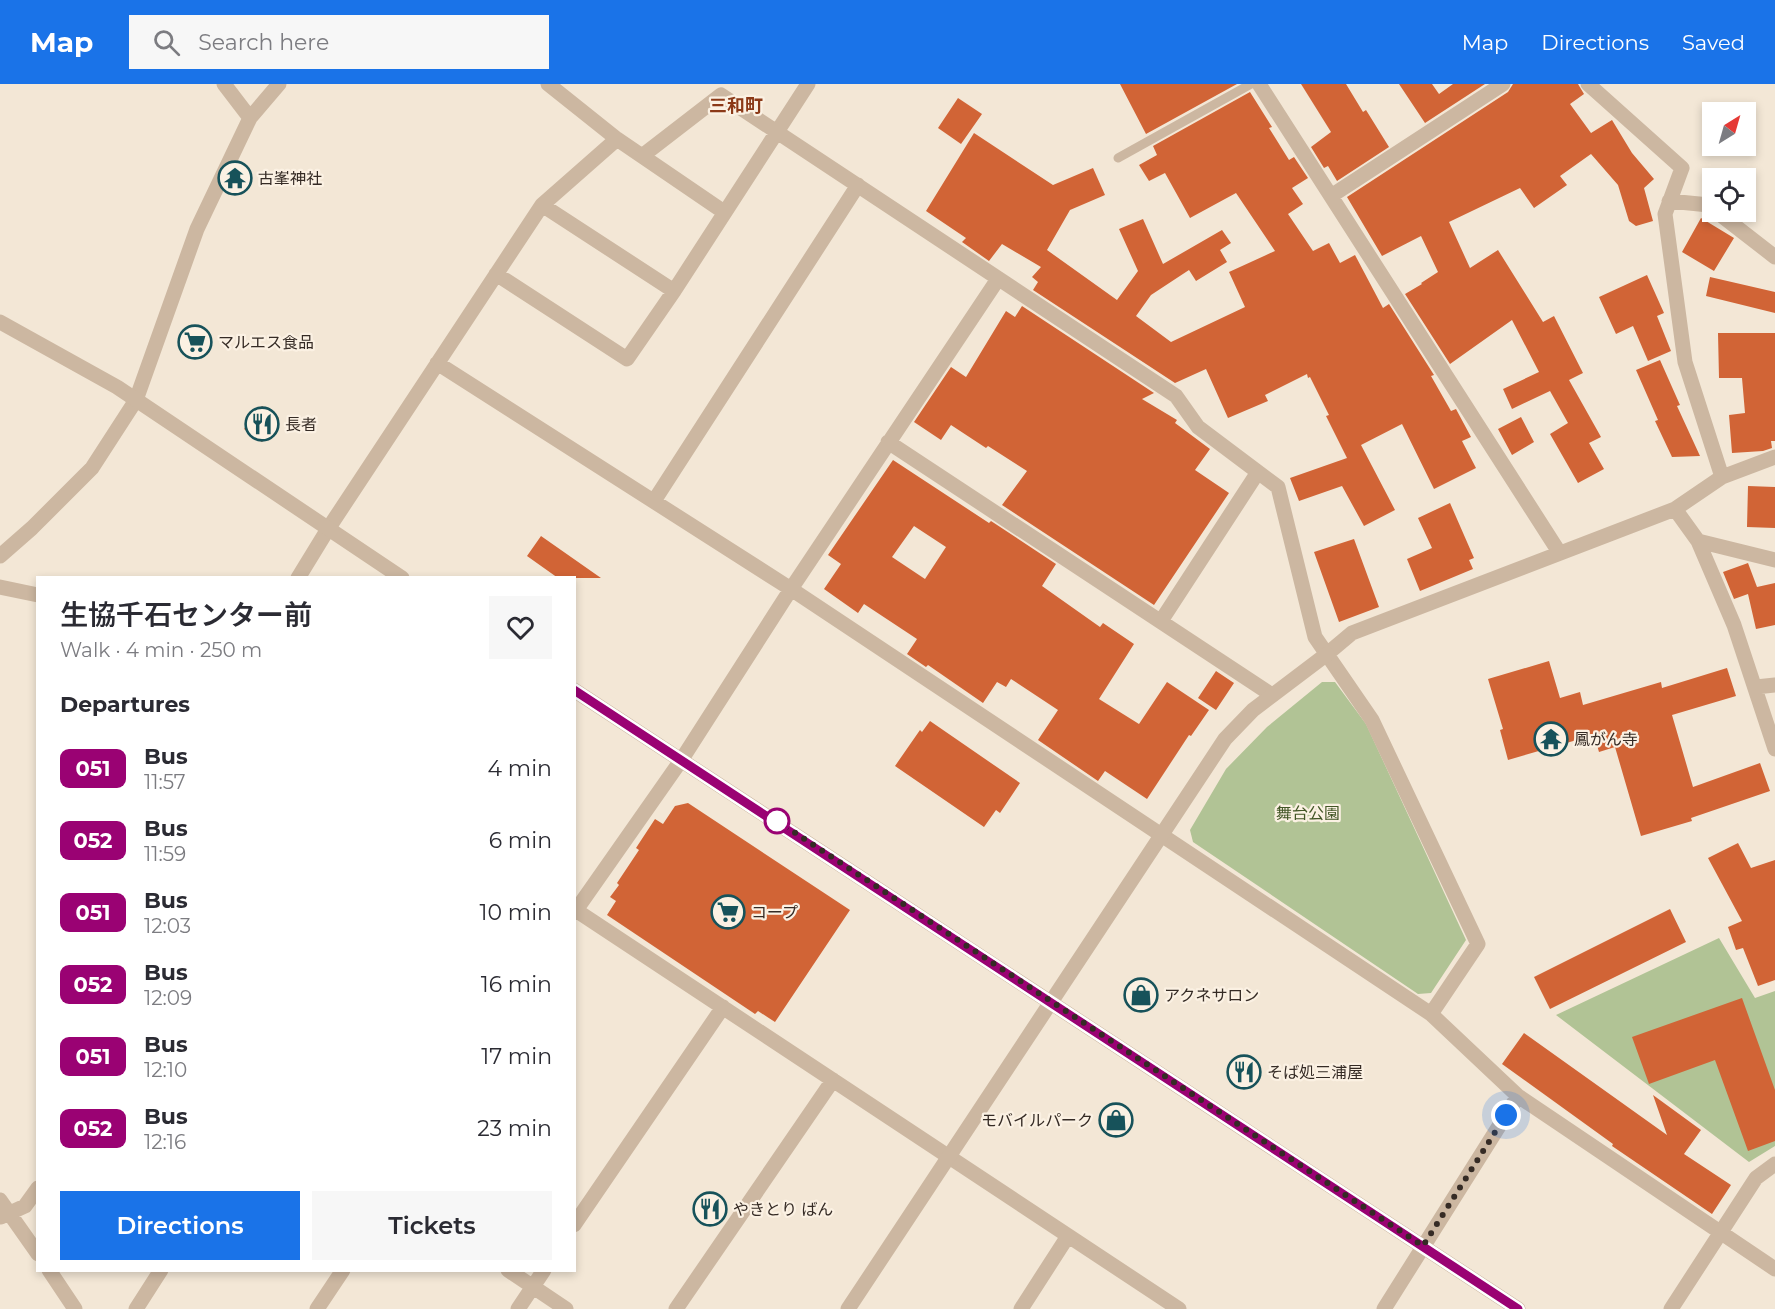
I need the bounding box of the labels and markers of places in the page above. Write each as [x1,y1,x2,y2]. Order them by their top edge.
temple icon: 古峯神社 [217,160,253,196]
place label: 古峯神社 [258,169,322,188]
supermarket icon: マルエス食品 [177,324,213,360]
place label: マルエス食品 [218,333,314,352]
restaurant icon: 長者 [244,406,280,442]
place label: 長者 [285,415,317,434]
temple icon: 鳳がん寺 [1533,721,1569,757]
place label: 鳳がん寺 [1574,730,1638,749]
unlabelled marker [764,808,790,834]
supermarket icon: コープ [710,894,746,930]
place label: コープ [751,903,798,922]
shop icon: アクネサロン [1123,977,1159,1013]
place label: アクネサロン [1164,986,1259,1005]
restaurant icon: そば処三浦屋 [1226,1054,1262,1090]
place label: そば処三浦屋 [1267,1063,1363,1082]
shop icon: モバイルパーク [1098,1102,1134,1138]
place label: モバイルパーク [981,1111,1093,1130]
restaurant icon: やきとり ばん [692,1191,728,1227]
place label: やきとり ばん [733,1200,833,1219]

